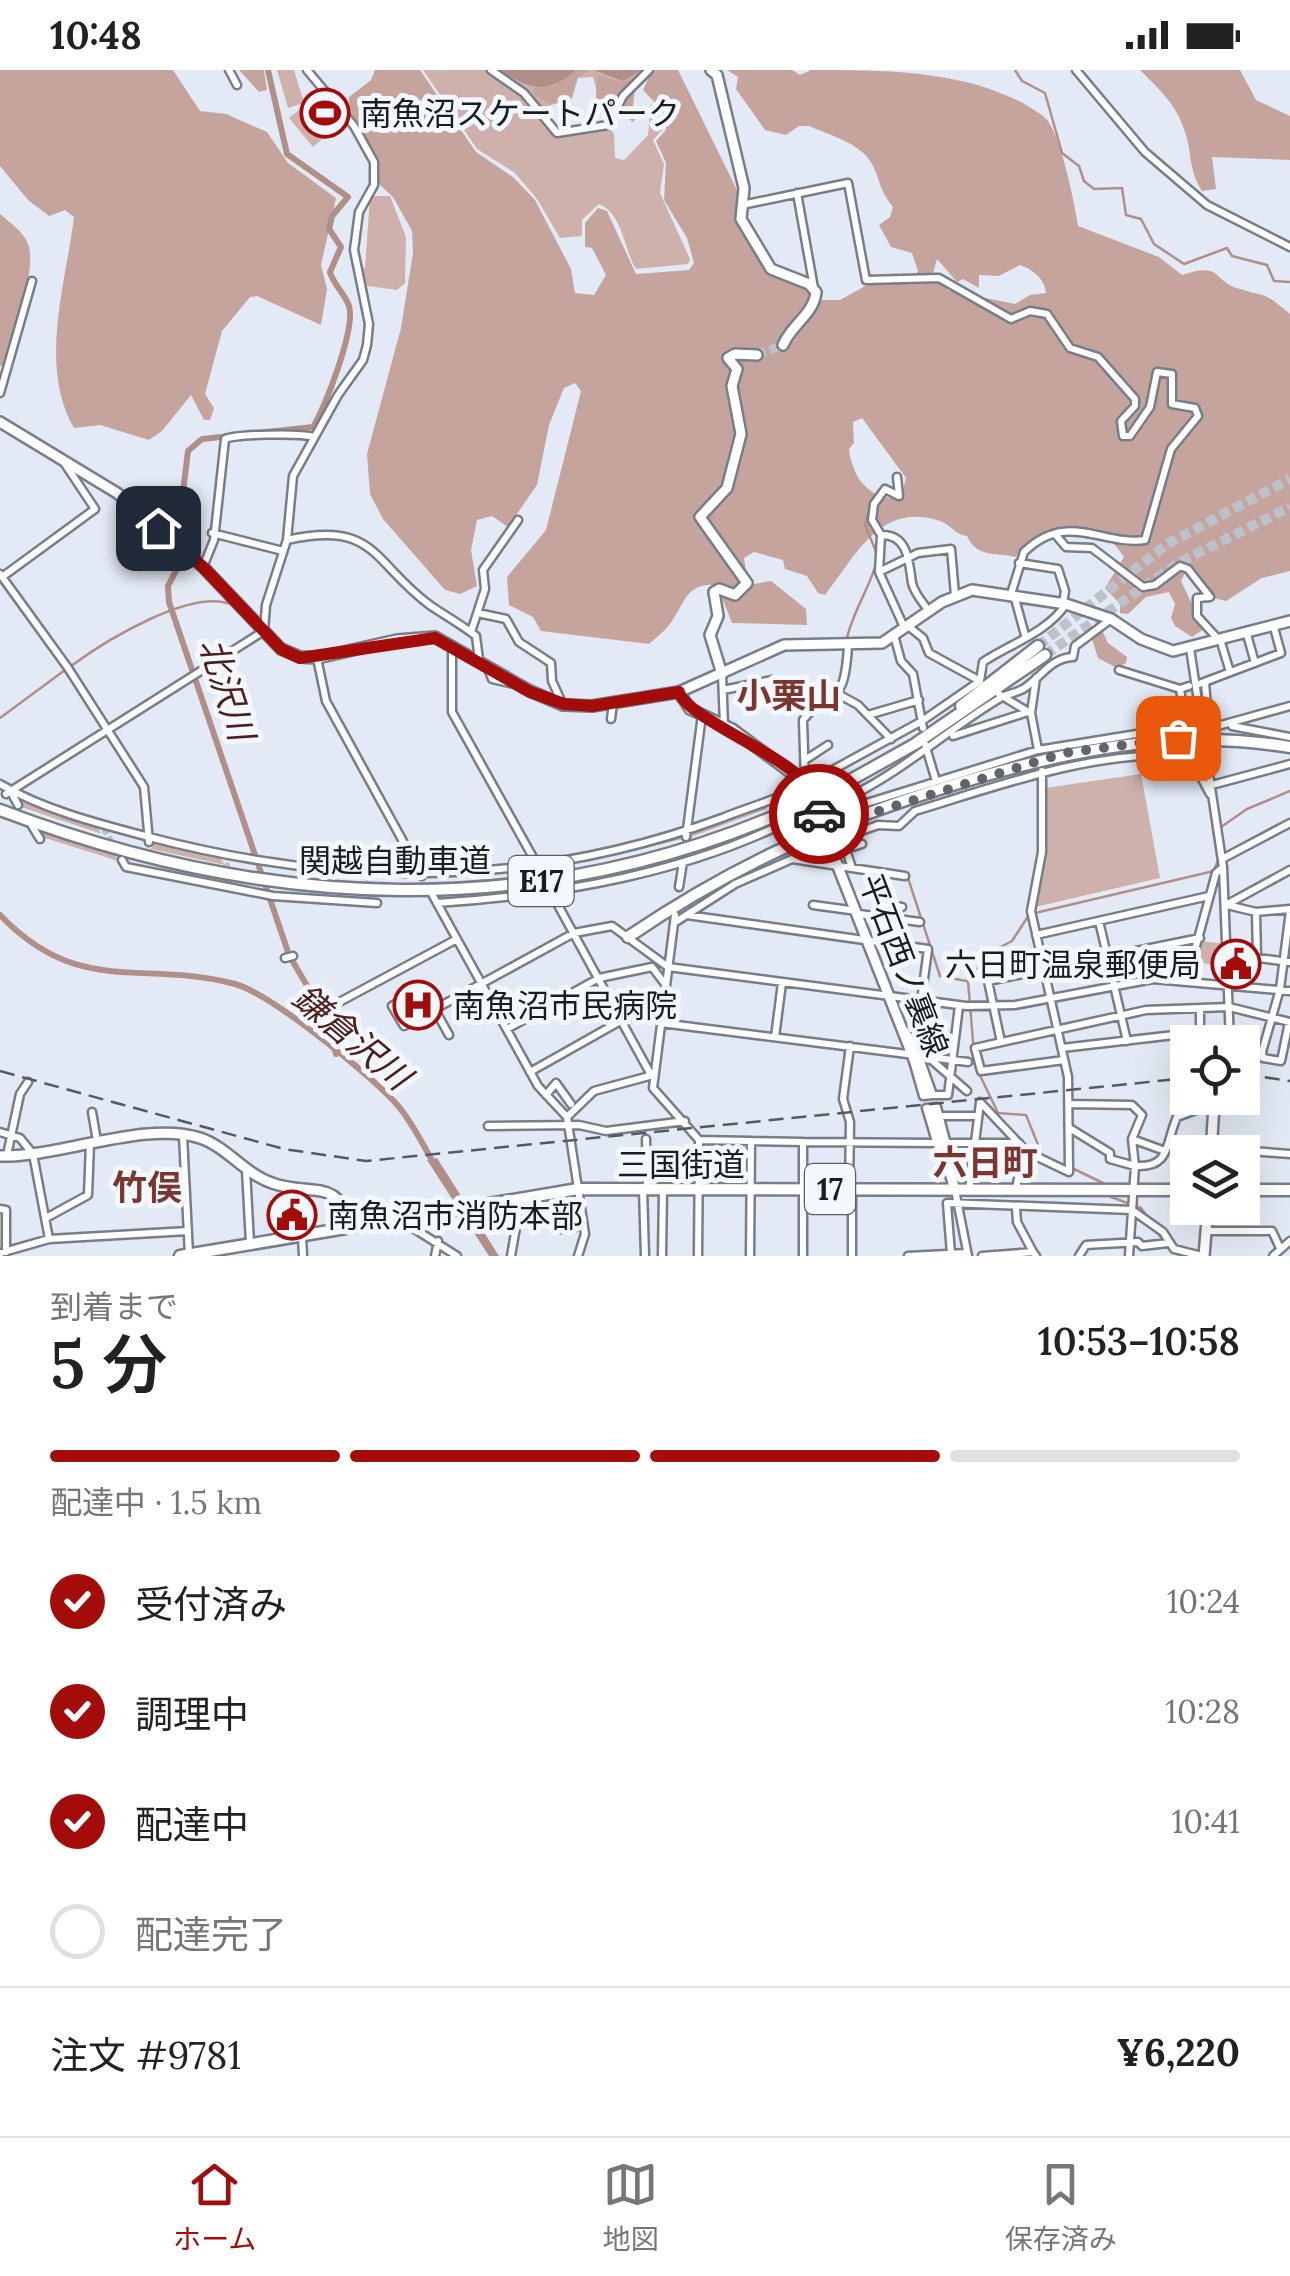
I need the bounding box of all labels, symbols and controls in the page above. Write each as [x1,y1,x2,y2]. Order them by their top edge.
text: 10:48 [50,11,142,59]
sports icon: 南魚沼スケートパーク [299,87,351,139]
place label: 南魚沼スケートパーク [360,93,680,134]
pin [116,486,201,571]
icon: home [131,501,186,556]
water label: 北沢川 [189,632,266,750]
district label: 小栗山 [736,673,842,718]
pin [1136,696,1221,781]
icon: bag [1151,711,1206,766]
courier [769,764,869,864]
icon: car [792,787,847,842]
street label: 関越自動車道 [299,840,491,881]
road number: E17 [508,856,574,906]
street label: 平石西ノ裏線 [850,868,958,1062]
public building icon: 六日町温泉郵便局 [1210,938,1262,990]
place label: 六日町温泉郵便局 [945,944,1201,985]
water label: 鎌倉沢川 [284,975,423,1102]
hospital icon: 南魚沼市民病院 [392,979,444,1031]
place label: 南魚沼市民病院 [453,985,677,1026]
map controls [1170,1025,1260,1225]
button: locate [1170,1025,1260,1115]
button: layers [1170,1135,1260,1225]
district label: 六日町 [932,1140,1038,1185]
street label: 三国街道 [617,1144,745,1185]
road number: 17 [805,1164,855,1214]
district label: 竹俣 [112,1165,182,1210]
public building icon: 南魚沼市消防本部 [266,1189,318,1241]
place label: 南魚沼市消防本部 [327,1195,583,1236]
text: 到着まで [50,1286,178,1327]
text: 10:53–10:58 [1038,1317,1240,1365]
text: 5 分 [50,1323,167,1406]
text: 配達中 · 1.5 km [50,1482,262,1523]
icon: check [50,1574,105,1629]
text: 受付済み [135,1580,287,1628]
text: 10:24 [1167,1581,1240,1622]
icon: check [50,1684,105,1739]
text: 調理中 [135,1690,249,1738]
text: 10:28 [1165,1691,1240,1732]
icon: check [50,1794,105,1849]
text: 配達中 [135,1800,249,1848]
text: 10:41 [1171,1801,1240,1842]
text: 配達完了 [135,1910,287,1958]
text: ¥6,220 [1117,2028,1240,2076]
text: 注文 #9781 [50,2031,241,2079]
tab: ホーム [173,2157,256,2257]
tab: 地図 [603,2157,659,2257]
tab: 保存済み [1005,2157,1117,2257]

